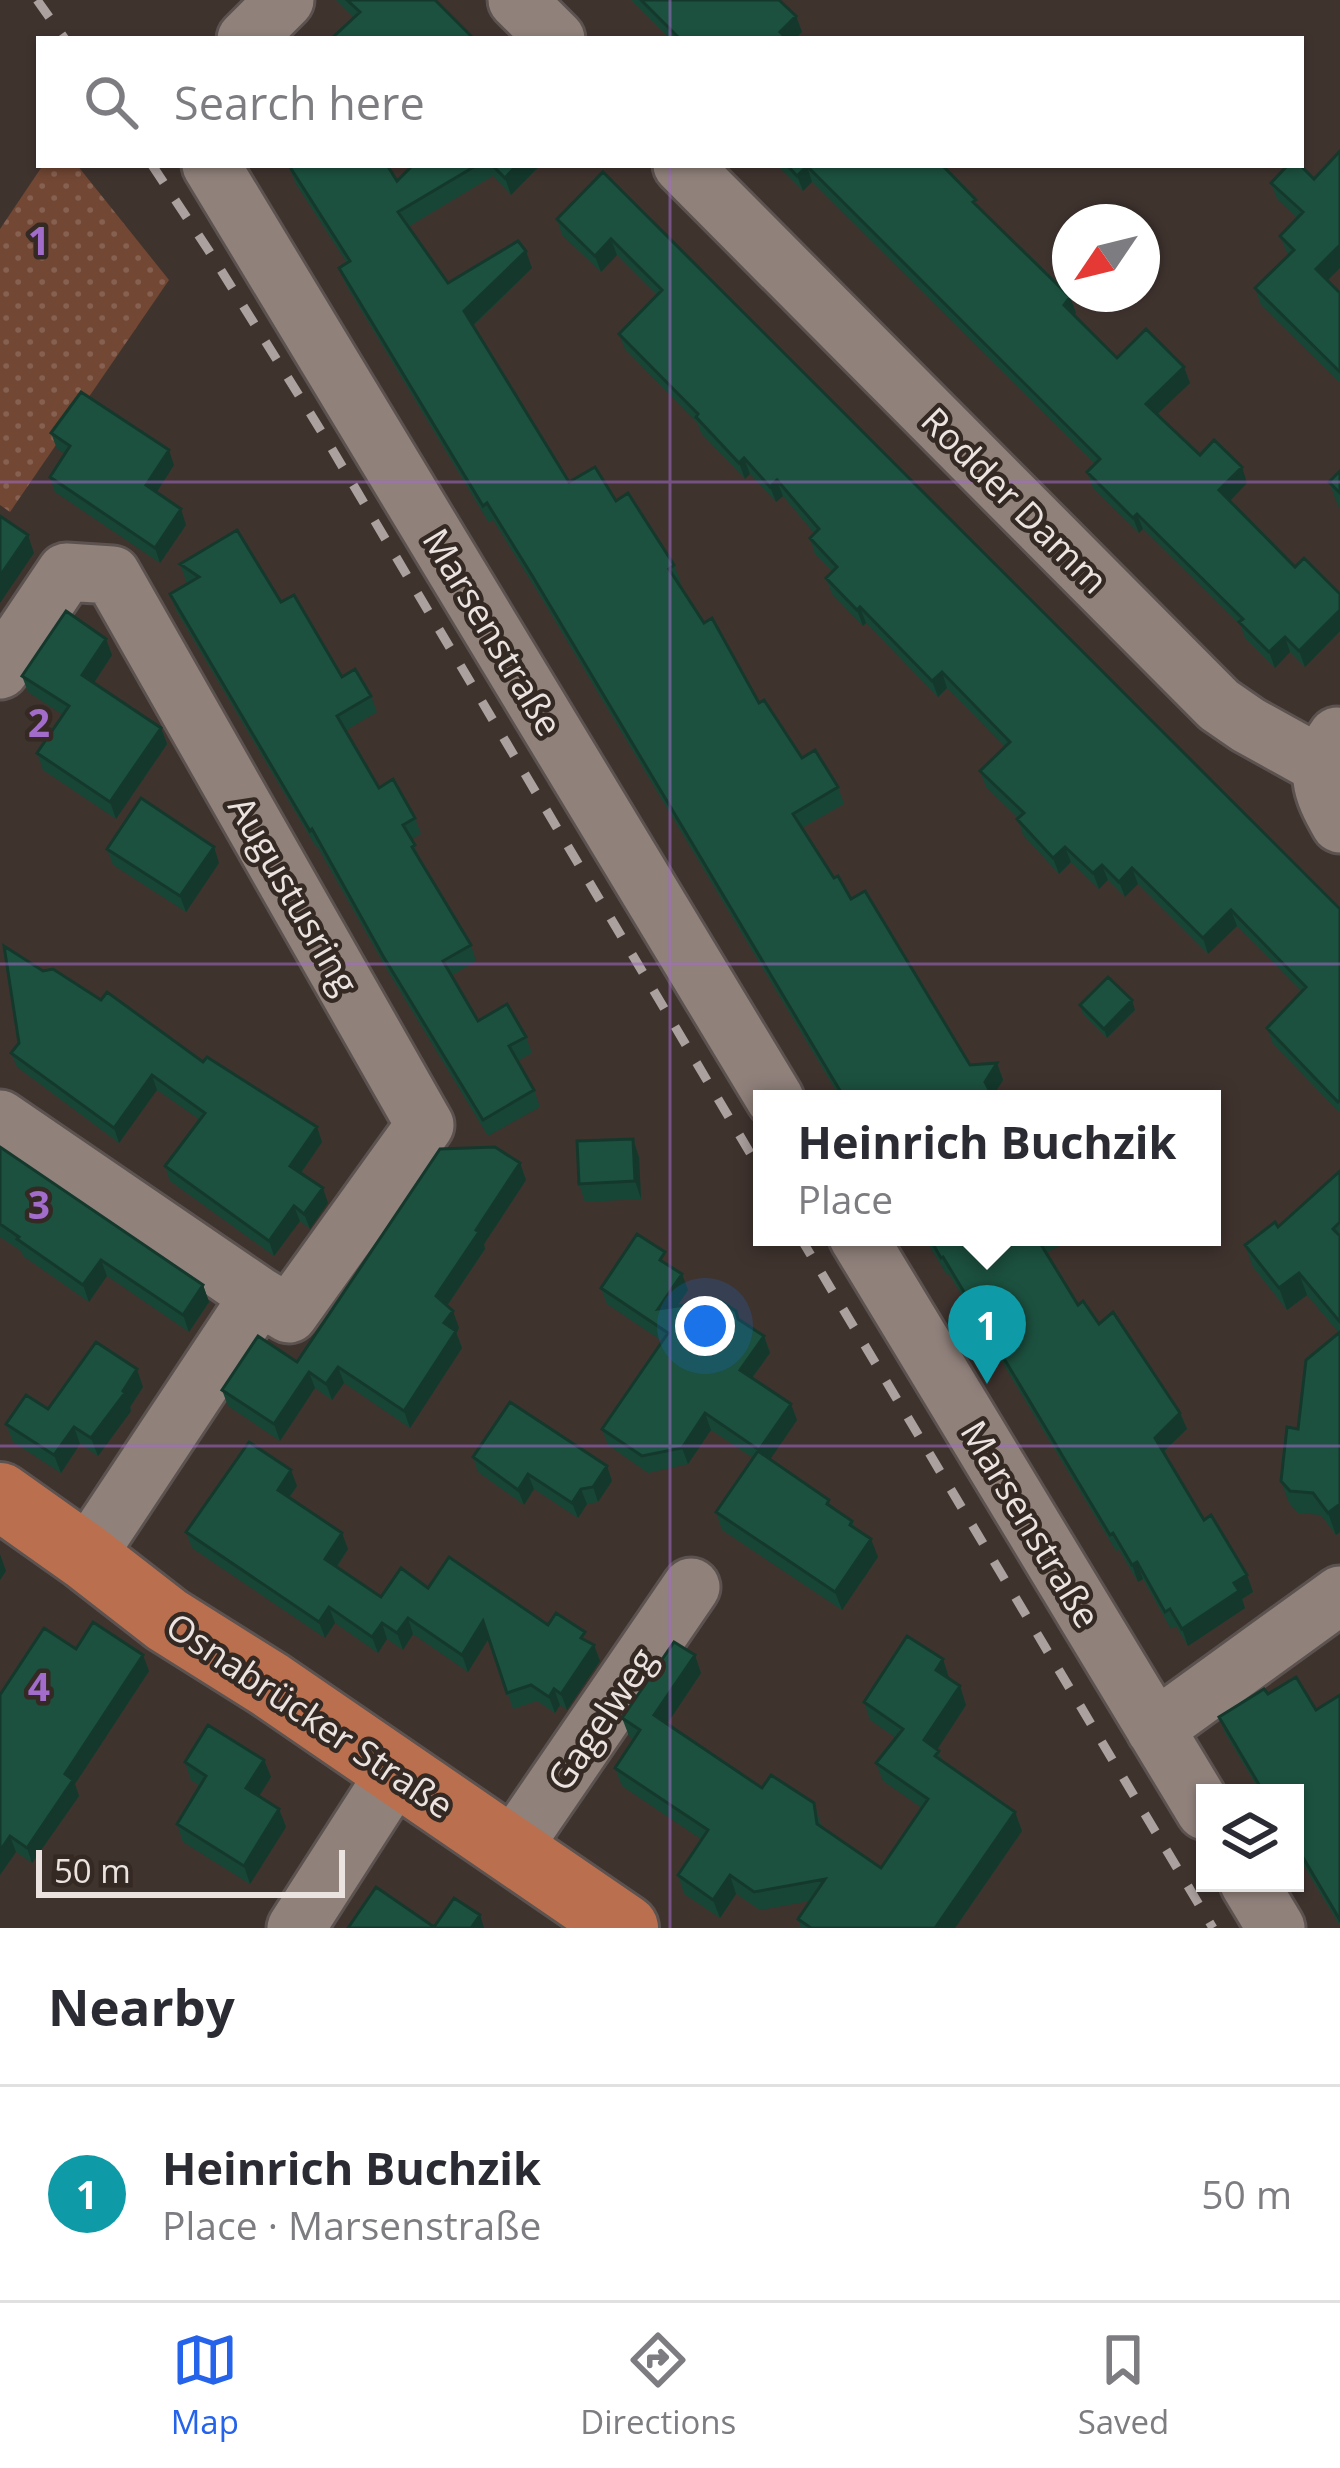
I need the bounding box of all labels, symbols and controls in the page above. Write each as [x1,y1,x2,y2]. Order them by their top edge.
search box [36,36,1304,168]
icon: search [78,69,144,135]
text: Search here [174,72,425,133]
north arrow [1052,204,1160,312]
text: 1 [28,213,50,266]
street label: Rodder Damm [911,396,1119,604]
street label: Marsenstraße [412,519,574,745]
text: 2 [28,695,50,748]
street label: Augustusring [218,787,370,1003]
popup [753,1090,1221,1246]
text: Heinrich Buchzik [797,1111,1177,1172]
text: Place [797,1172,893,1225]
text: 3 [28,1177,50,1230]
pin: 1 [948,1285,1026,1384]
your location [675,1296,735,1356]
street label: Marsenstraße [950,1411,1112,1637]
street label: Osnabrücker Straße [157,1601,463,1829]
street label: Gagelweg [535,1638,667,1800]
text: 4 [28,1659,50,1712]
map controls [1196,1784,1304,1892]
button: layers [1196,1784,1304,1892]
scale bar [36,1844,345,1897]
text: 50 m [54,1848,131,1893]
text: Nearby [48,1971,235,2041]
text: Heinrich Buchzik [162,2137,541,2198]
text: 1 [76,2167,98,2220]
text: 50 m [1201,2167,1292,2220]
text: Place · Marsenstraße [162,2198,541,2251]
tab: Map [171,2327,239,2444]
tab: Directions [580,2327,736,2444]
tab: Saved [1078,2327,1169,2444]

